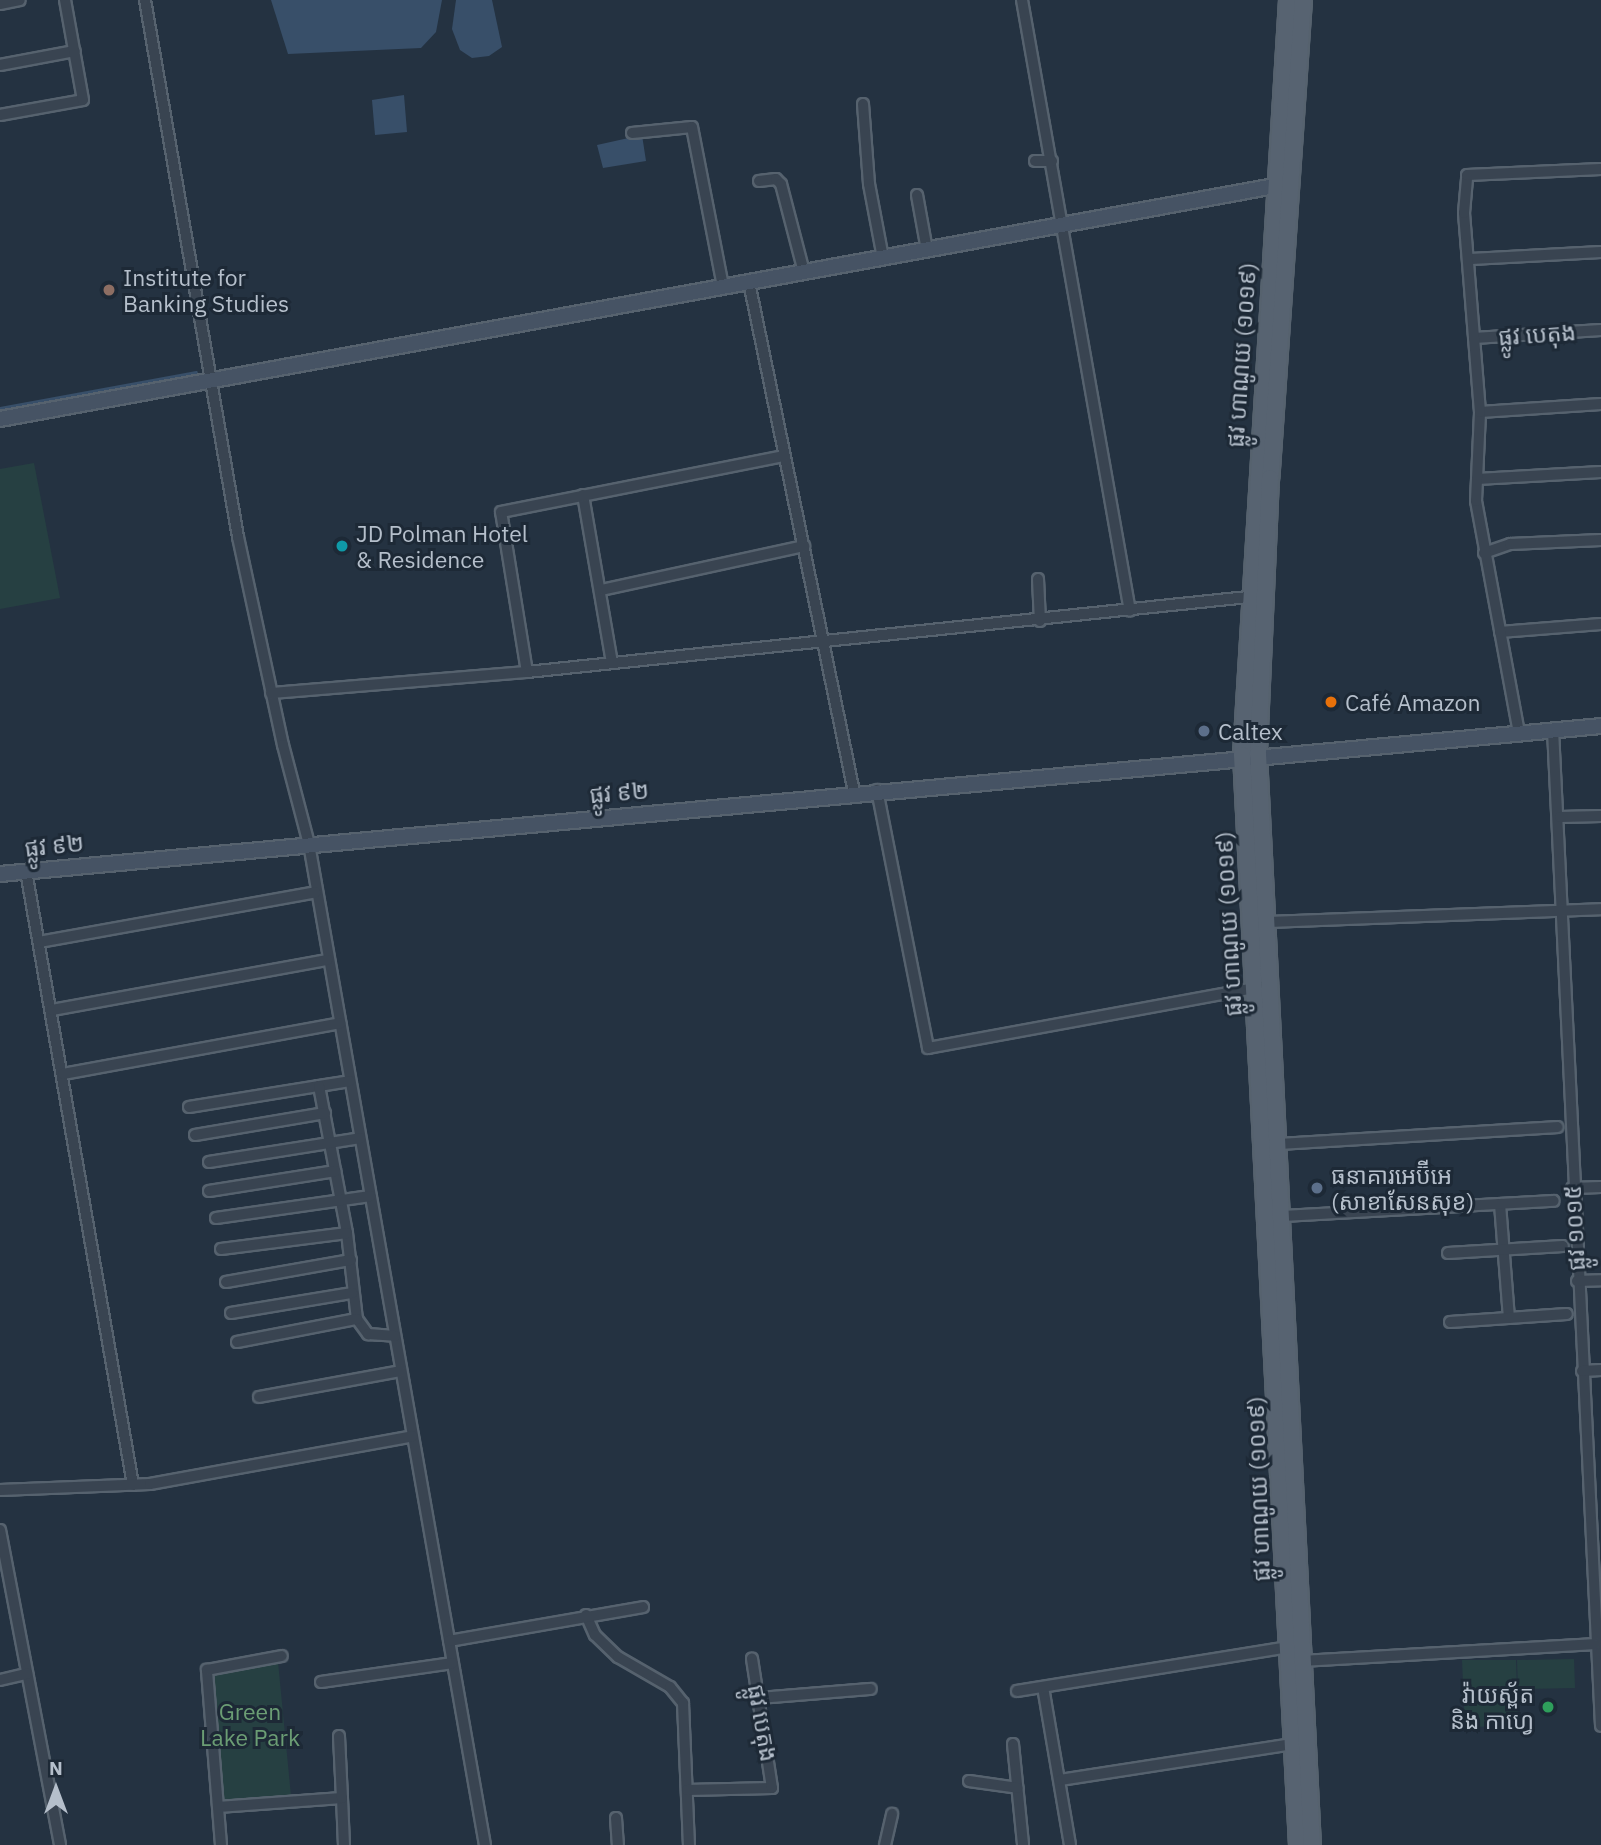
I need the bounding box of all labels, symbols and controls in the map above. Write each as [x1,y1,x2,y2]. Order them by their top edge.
street label: ផ្លូវ ហាណូយ (១០១៩) [1221,262,1261,448]
place label: Institute for Banking Studies [123,263,289,317]
marker: Institute for Banking Studies [101,282,117,298]
street label: ផ្លូវ បេតុង [1497,318,1577,350]
place label: JD Polman Hotel & Residence [356,519,528,573]
marker: JD Polman Hotel & Residence [334,538,350,554]
place label: Café Amazon [1345,688,1480,716]
marker: Café Amazon [1323,694,1339,710]
place label: Caltex [1218,717,1283,745]
marker: Caltex [1196,723,1212,739]
street label: ផ្លូវ ៩២ [588,776,650,808]
street label: ផ្លូវ ៩២ [23,828,85,862]
street label: ផ្លូវ ហាណូយ (១០១៩) [1209,831,1247,1017]
place label: ធនាគារអេប៊ីអេ (សាខាសែនសុខ) [1331,1161,1474,1215]
marker: ធនាគារអេប៊ីអេ (សាខាសែនសុខ) [1309,1180,1325,1196]
street label: ផ្លូវ ១០១៥ [1558,1184,1590,1272]
street label: ផ្លូវ ហាណូយ (១០១៩) [1241,1396,1275,1582]
place label: វ៉ាយស្ព័ត និង កាហ្វេ [1450,1680,1534,1734]
street label: ផ្លូវ បេតុង [743,1682,783,1764]
park label: Green Lake Park [200,1697,300,1751]
marker: វ៉ាយស្ព័ត និង កាហ្វេ [1540,1699,1556,1715]
north arrow [21,1754,91,1824]
text: N [49,1756,63,1780]

